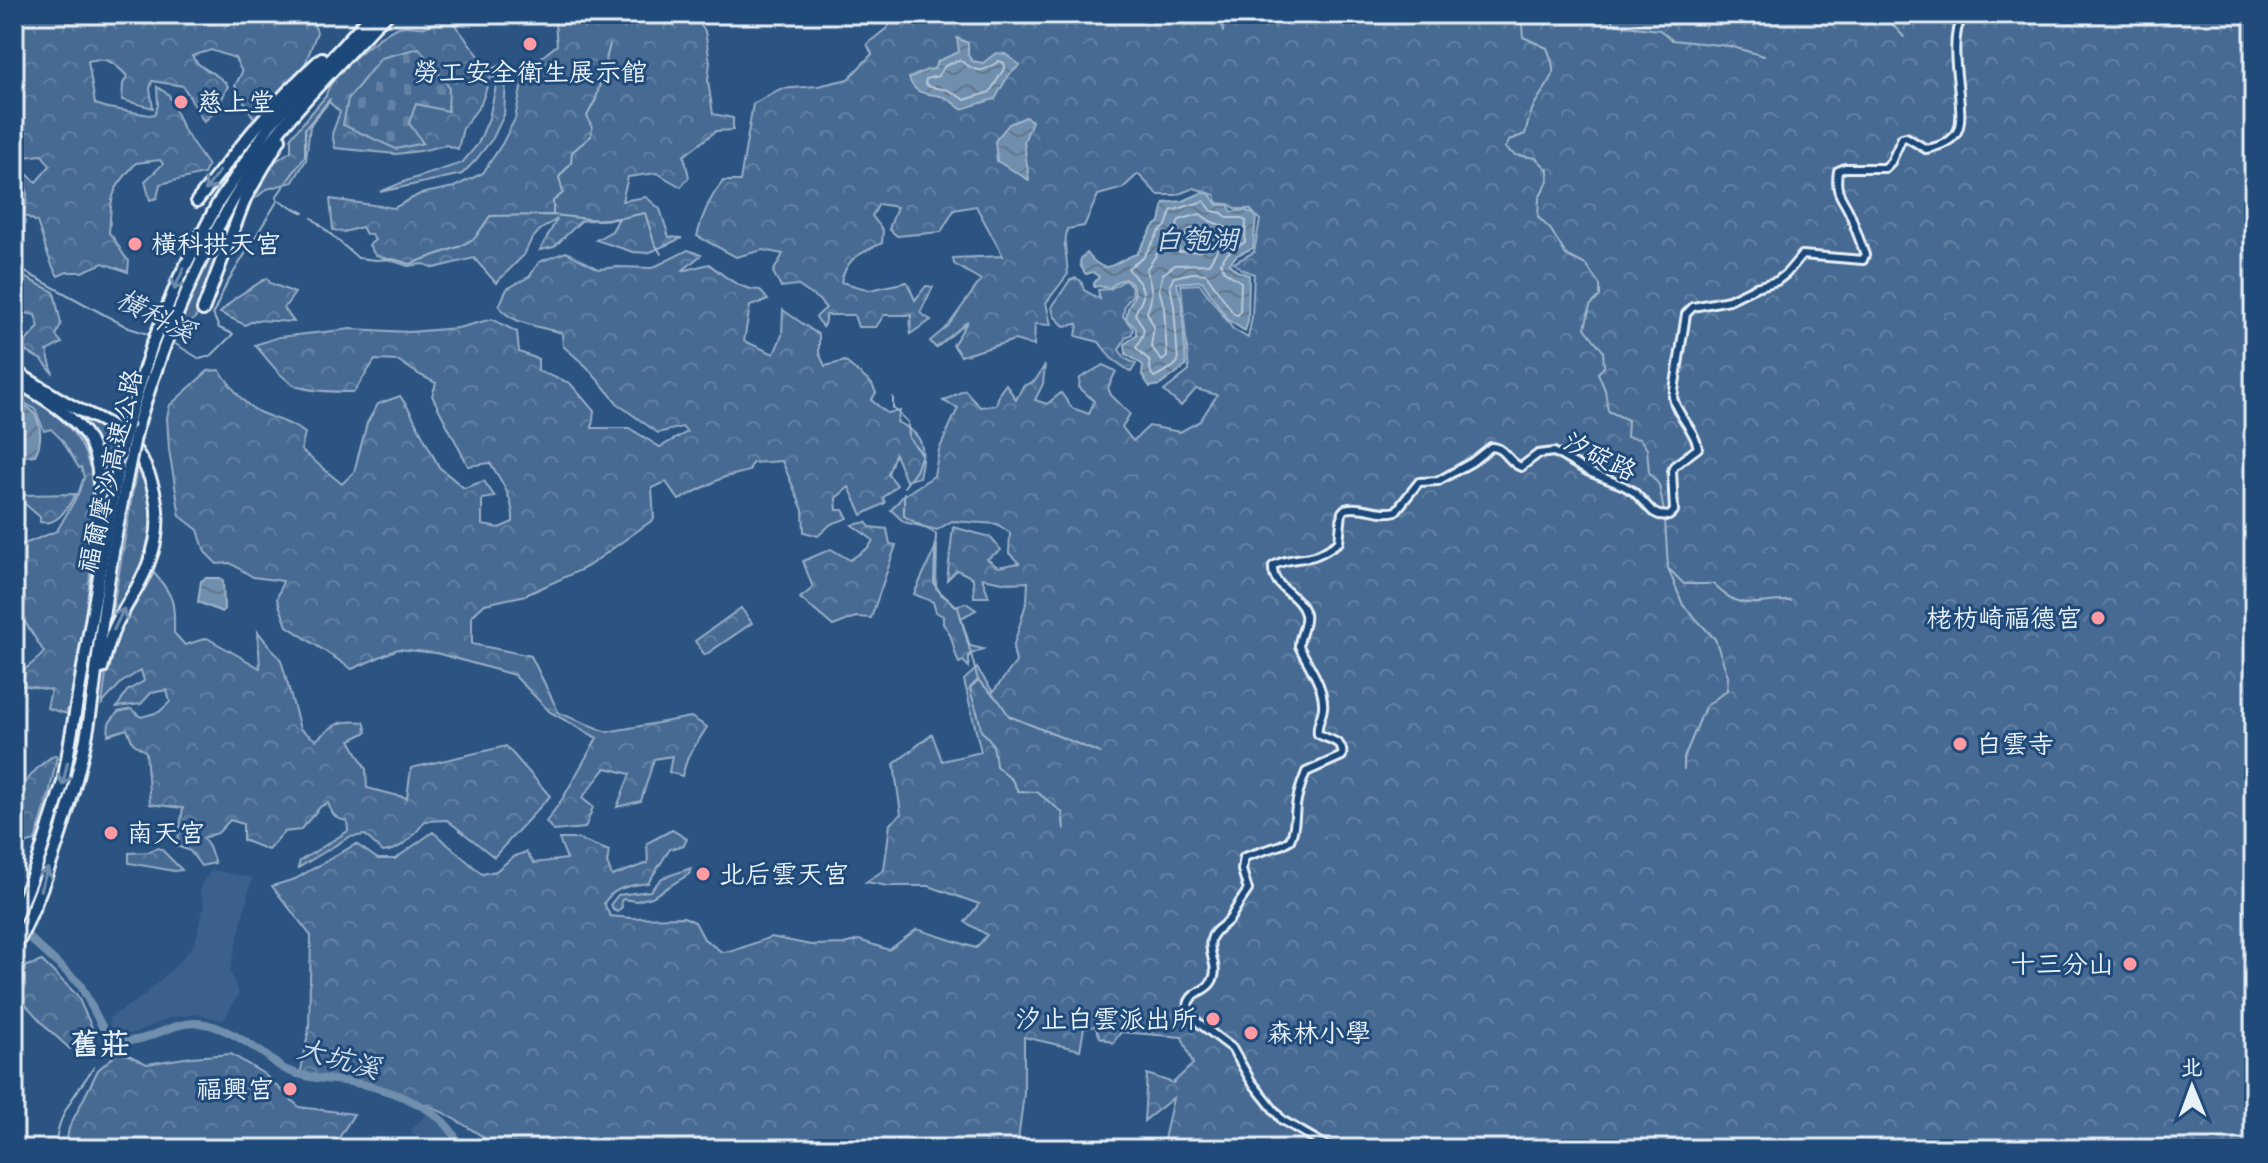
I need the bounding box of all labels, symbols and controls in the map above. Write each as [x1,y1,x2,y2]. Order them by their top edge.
marker: 勞工安全衛生展示館 [521,35,539,53]
place label: 勞工安全衛生展示館 [413,58,647,89]
place label: 慈上堂 [197,88,275,119]
marker: 慈上堂 [172,93,190,111]
one-way arrow [204,170,221,192]
water label: 白匏湖 [1154,224,1241,257]
place label: 橫科拱天宮 [151,230,281,261]
marker: 橫科拱天宮 [126,235,144,253]
one-way arrow [171,267,186,291]
water label: 橫科溪 [110,283,202,351]
street label: 福爾摩沙高速公路 [73,367,150,576]
street label: 汐碇路 [1557,426,1641,488]
place label: 栳枋崎福德宮 [1926,604,2082,635]
one-way arrow [112,608,127,632]
marker: 栳枋崎福德宮 [2089,609,2107,627]
place label: 白雲寺 [1976,730,2054,761]
marker: 白雲寺 [1951,735,1969,753]
one-way arrow [56,761,71,786]
place label: 南天宮 [127,819,205,850]
marker: 南天宮 [102,824,120,842]
place label: 北后雲天宮 [719,860,849,891]
marker: 北后雲天宮 [694,865,712,883]
one-way arrow [38,867,53,892]
place label: 十三分山 [2010,950,2114,981]
marker: 十三分山 [2121,955,2139,973]
place label: 汐止白雲派出所 [1015,1005,1197,1036]
marker: 汐止白雲派出所 [1204,1010,1222,1028]
place label: 森林小學 [1267,1019,1371,1050]
marker: 森林小學 [1242,1024,1260,1042]
district label: 舊莊 [70,1027,130,1063]
water label: 大坑溪 [294,1033,385,1087]
north arrow [2152,1047,2232,1127]
text: 北 [2180,1055,2203,1082]
place label: 福興宮 [196,1075,274,1106]
marker: 福興宮 [281,1080,299,1098]

